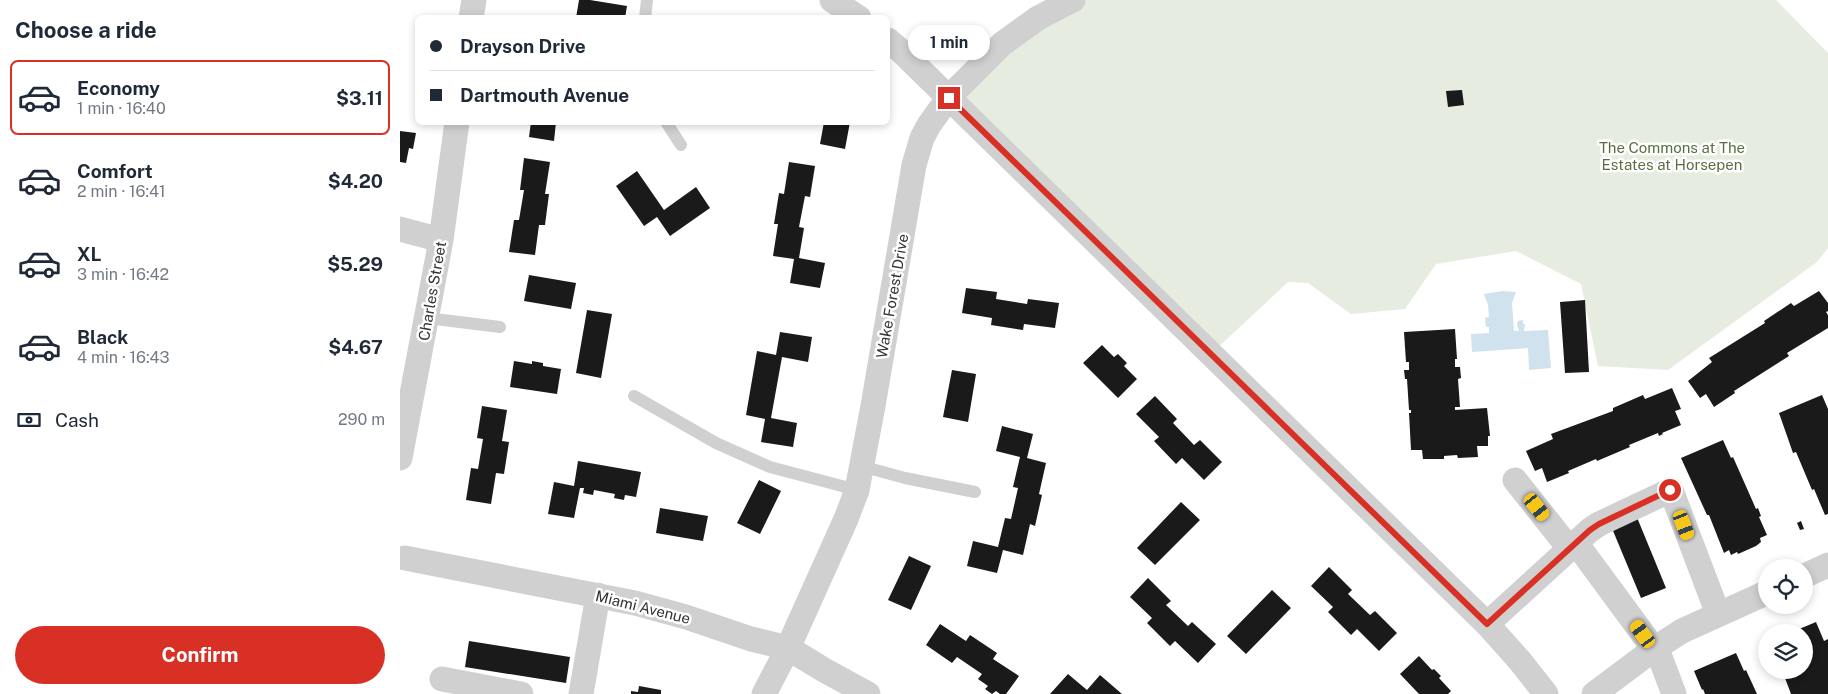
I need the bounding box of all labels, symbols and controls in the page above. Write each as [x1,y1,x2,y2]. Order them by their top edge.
text: Choose a ride [15,17,157,43]
callout: 1 min [908,26,990,61]
text: 1 min [930,33,968,52]
text: Drayson Drive [460,35,586,57]
icon: car [17,75,62,120]
text: Economy [77,77,160,99]
text: Dartmouth Avenue [460,84,629,106]
text: $3.11 [336,87,383,109]
route end [938,87,960,109]
text: 1 min · 16:40 [77,99,166,118]
park label: The Commons at The Estates at Horsepen [1599,139,1745,173]
icon: car [17,158,62,203]
text: Comfort [77,160,153,182]
text: $4.20 [328,170,383,192]
text: 2 min · 16:41 [77,182,165,201]
street label: Wake Forest Drive [873,232,911,360]
street label: Charles Street [415,240,449,342]
icon: car [17,241,62,286]
text: XL [77,243,102,265]
text: $5.29 [327,253,383,275]
text: 3 min · 16:42 [77,265,169,284]
icon: car [17,324,62,369]
text: Black [77,326,128,348]
text: $4.67 [328,336,383,358]
text: 4 min · 16:43 [77,348,170,367]
icon: cash [15,406,43,434]
text: Cash [55,409,99,431]
text: 290 m [338,410,385,429]
route start [1659,479,1681,501]
car [1521,491,1552,523]
car [1671,508,1696,542]
map controls [1758,559,1813,679]
button: locate [1758,559,1813,614]
street label: Miami Avenue [594,587,692,627]
car [1628,617,1657,651]
button: layers [1758,624,1813,679]
button: Confirm [15,626,385,684]

